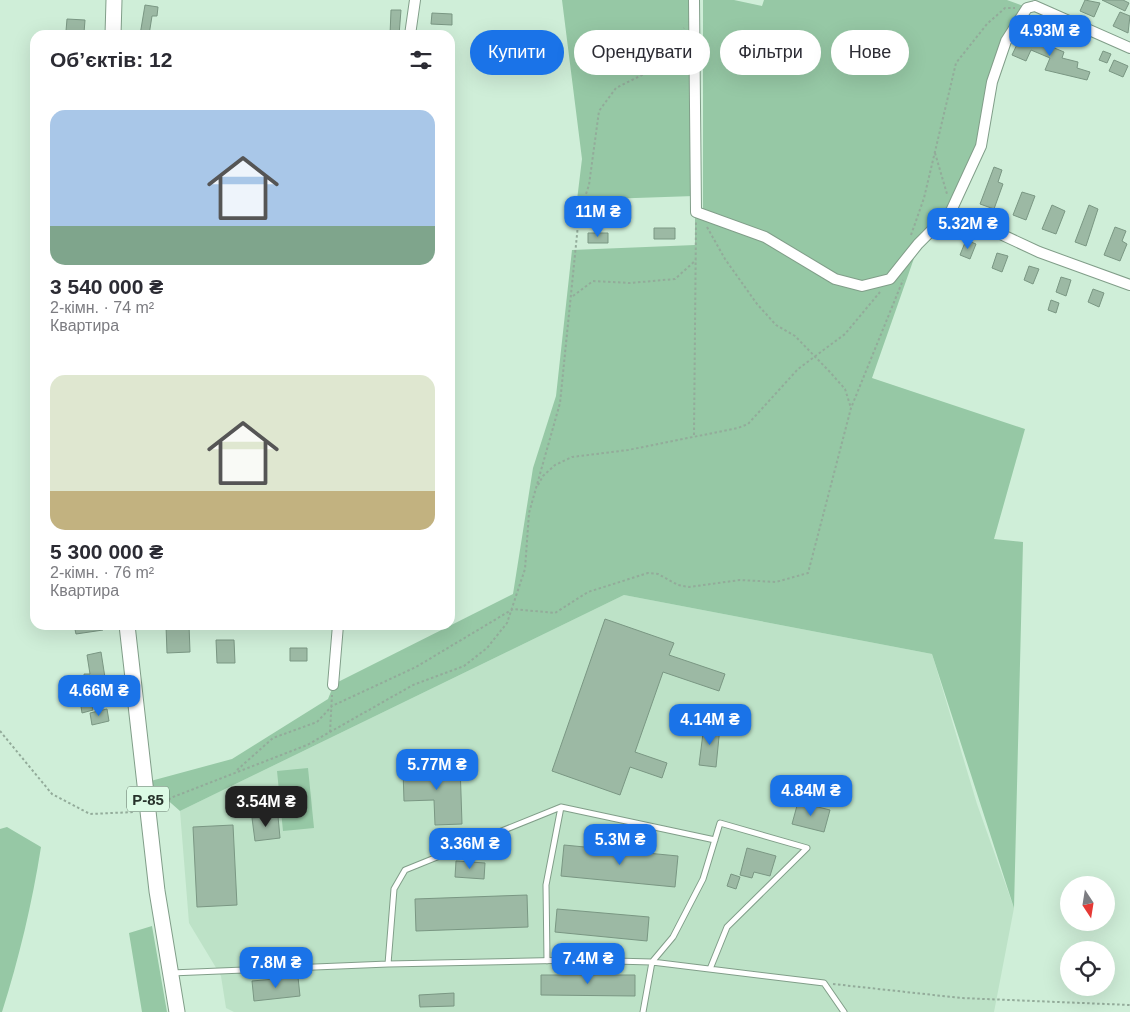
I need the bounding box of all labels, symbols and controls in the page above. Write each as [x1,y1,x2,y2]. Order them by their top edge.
pin: 4.93M ₴ [1004,15,1096,57]
text: 4.93M ₴ [1020,22,1080,39]
chip: Купити [470,30,564,75]
chip: Орендувати [574,30,710,75]
chip: Фільтри [720,30,821,75]
chip: Нове [831,30,909,75]
icon: filters [407,46,435,74]
text: Об’єктів: 12 [50,48,172,71]
icon: home [198,143,288,233]
pin: 11M ₴ [563,196,633,238]
text: 11M ₴ [575,203,621,220]
pin: 5.32M ₴ [922,208,1014,250]
text: 5.32M ₴ [938,215,998,232]
text: 3 540 000 ₴ [50,275,163,298]
text: 2-кімн. · 74 m² [50,299,154,316]
text: Квартира [50,317,119,334]
icon: home [198,408,288,498]
text: 5 300 000 ₴ [50,540,163,563]
text: 2-кімн. · 76 m² [50,564,154,581]
text: Квартира [50,582,119,599]
pin: 4.66M ₴ [53,674,145,717]
text: 4.66M ₴ [69,682,129,699]
pin: 4.14M ₴ [664,704,756,746]
text: 4.14M ₴ [680,711,740,728]
pin: 5.77M ₴ [391,748,483,791]
text: 5.77M ₴ [407,756,467,773]
pin: 4.84M ₴ [765,774,857,817]
text: 4.84M ₴ [781,782,841,799]
road number: Р-85 [127,786,169,812]
pin: 3.54M ₴ [220,786,312,828]
text: 3.54M ₴ [236,793,296,810]
pin: 5.3M ₴ [579,824,661,866]
pin: 3.36M ₴ [424,828,516,870]
text: 5.3M ₴ [595,831,645,848]
text: 3.36M ₴ [440,835,500,852]
north arrow [1060,876,1115,931]
map controls [1060,876,1115,996]
button: locate [1060,941,1115,996]
pin: 7.4M ₴ [547,942,629,985]
pin: 7.8M ₴ [235,946,317,989]
text: 7.4M ₴ [563,950,613,967]
text: 7.8M ₴ [251,954,301,971]

